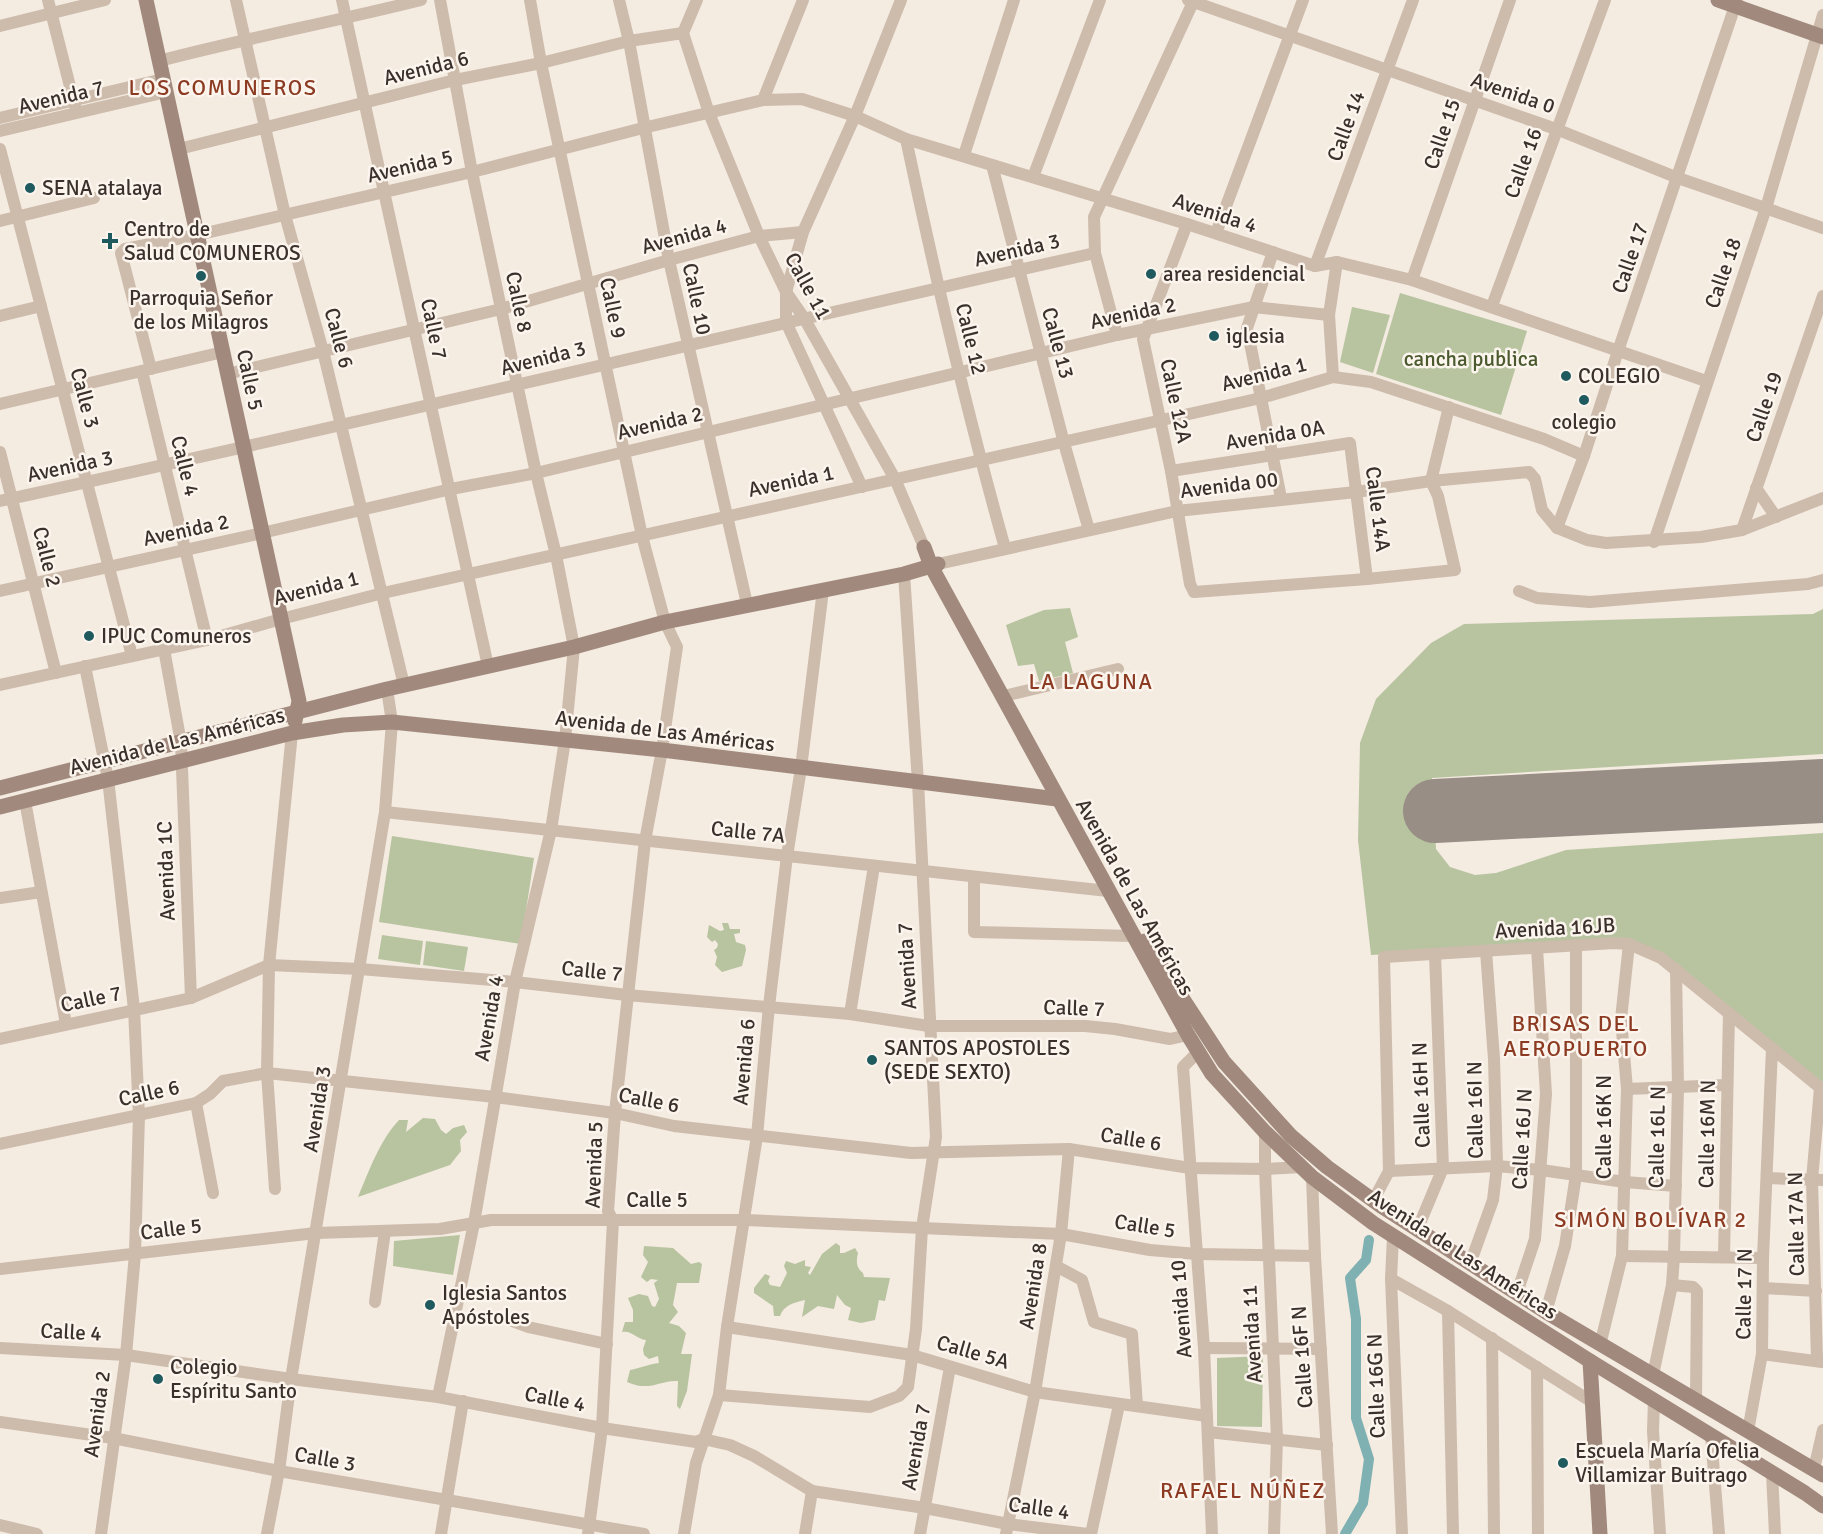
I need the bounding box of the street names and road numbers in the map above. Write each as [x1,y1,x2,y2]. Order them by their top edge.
street label: Avenida 6 [381,45,471,91]
street label: Avenida 0 [1468,67,1558,119]
street label: Avenida 7 [16,75,106,119]
street label: Calle 14 [1321,87,1371,165]
street label: Calle 15 [1418,95,1466,173]
street label: Calle 16 [1498,124,1548,202]
street label: Avenida 5 [365,144,455,188]
street label: Avenida 4 [1170,187,1260,239]
street label: Avenida 4 [639,212,729,260]
street label: Calle 17 [1606,219,1654,297]
street label: Avenida 3 [972,228,1062,272]
street label: Calle 18 [1699,234,1747,312]
street label: Calle 11 [779,248,837,324]
street label: Calle 10 [677,261,717,337]
street label: Calle 8 [500,269,538,335]
street label: Calle 9 [594,275,632,341]
street label: Avenida 2 [1088,291,1178,335]
street label: Calle 7 [415,296,453,362]
street label: Calle 12 [950,300,992,378]
street label: Calle 13 [1036,304,1080,382]
street label: Calle 6 [318,305,360,371]
street label: Avenida 3 [498,335,588,381]
street label: Calle 5 [231,347,269,413]
street label: Avenida 1 [1219,351,1309,397]
street label: Calle 12A [1154,356,1198,446]
street label: Calle 3 [64,365,106,431]
street label: Calle 19 [1740,368,1788,446]
street label: Avenida 2 [615,401,705,445]
street label: Avenida 0A [1224,414,1327,456]
street label: Calle 4 [165,433,205,499]
street label: Avenida 3 [25,444,115,488]
street label: Avenida 1 [746,459,836,503]
street label: Calle 14A [1360,465,1396,553]
street label: Avenida 00 [1179,466,1279,504]
street label: Avenida 2 [141,508,231,552]
street label: Calle 2 [27,524,67,590]
street label: Avenida 1 [271,565,361,611]
street label: Avenida de Las Américas [67,702,287,780]
street label: Avenida de Las Américas [554,705,776,757]
street label: Avenida de Las Américas [1070,794,1200,1000]
street label: Calle 7A [710,815,787,849]
street label: Avenida 1C [151,821,181,921]
street label: Avenida 16JB [1494,912,1616,944]
street label: Avenida 7 [892,922,922,1010]
street label: Calle 7 [560,955,624,987]
street label: Avenida 4 [469,973,509,1063]
street label: Calle 7 [58,980,124,1018]
street label: Calle 7 [1043,994,1105,1022]
street label: Avenida 6 [727,1017,761,1107]
street label: Calle 16H N [1406,1042,1436,1148]
street label: Calle 16I N [1461,1061,1489,1159]
street label: Avenida 3 [297,1064,337,1154]
street label: Calle 6 [116,1074,182,1112]
street label: Calle 16K N [1591,1075,1617,1179]
street label: Calle 16M N [1693,1079,1721,1189]
street label: Calle 6 [616,1081,682,1119]
street label: Calle 16L N [1643,1086,1671,1188]
street label: Calle 16J N [1506,1088,1538,1190]
street label: Avenida 5 [579,1121,609,1209]
street label: Calle 6 [1099,1121,1163,1157]
street label: Calle 17A N [1782,1171,1810,1277]
street label: Avenida de Las Américas [1363,1183,1563,1325]
street label: Calle 5 [626,1187,688,1213]
street label: Calle 5 [1113,1208,1177,1244]
street label: Calle 5 [139,1212,203,1246]
street label: Avenida 8 [1013,1241,1053,1331]
street label: Calle 17 N [1730,1248,1758,1340]
street label: Avenida 10 [1165,1259,1197,1359]
street label: Avenida 11 [1236,1284,1268,1384]
street label: Calle 16F N [1285,1305,1319,1409]
street label: Calle 4 [40,1317,102,1347]
street label: Calle 5A [934,1329,1012,1375]
street label: Calle 16G N [1361,1333,1391,1439]
street label: Avenida 2 [78,1369,116,1459]
street label: Calle 4 [522,1380,588,1418]
street label: Avenida 7 [896,1402,936,1492]
street label: Calle 3 [292,1441,358,1477]
street label: Calle 4 [1007,1491,1071,1525]

